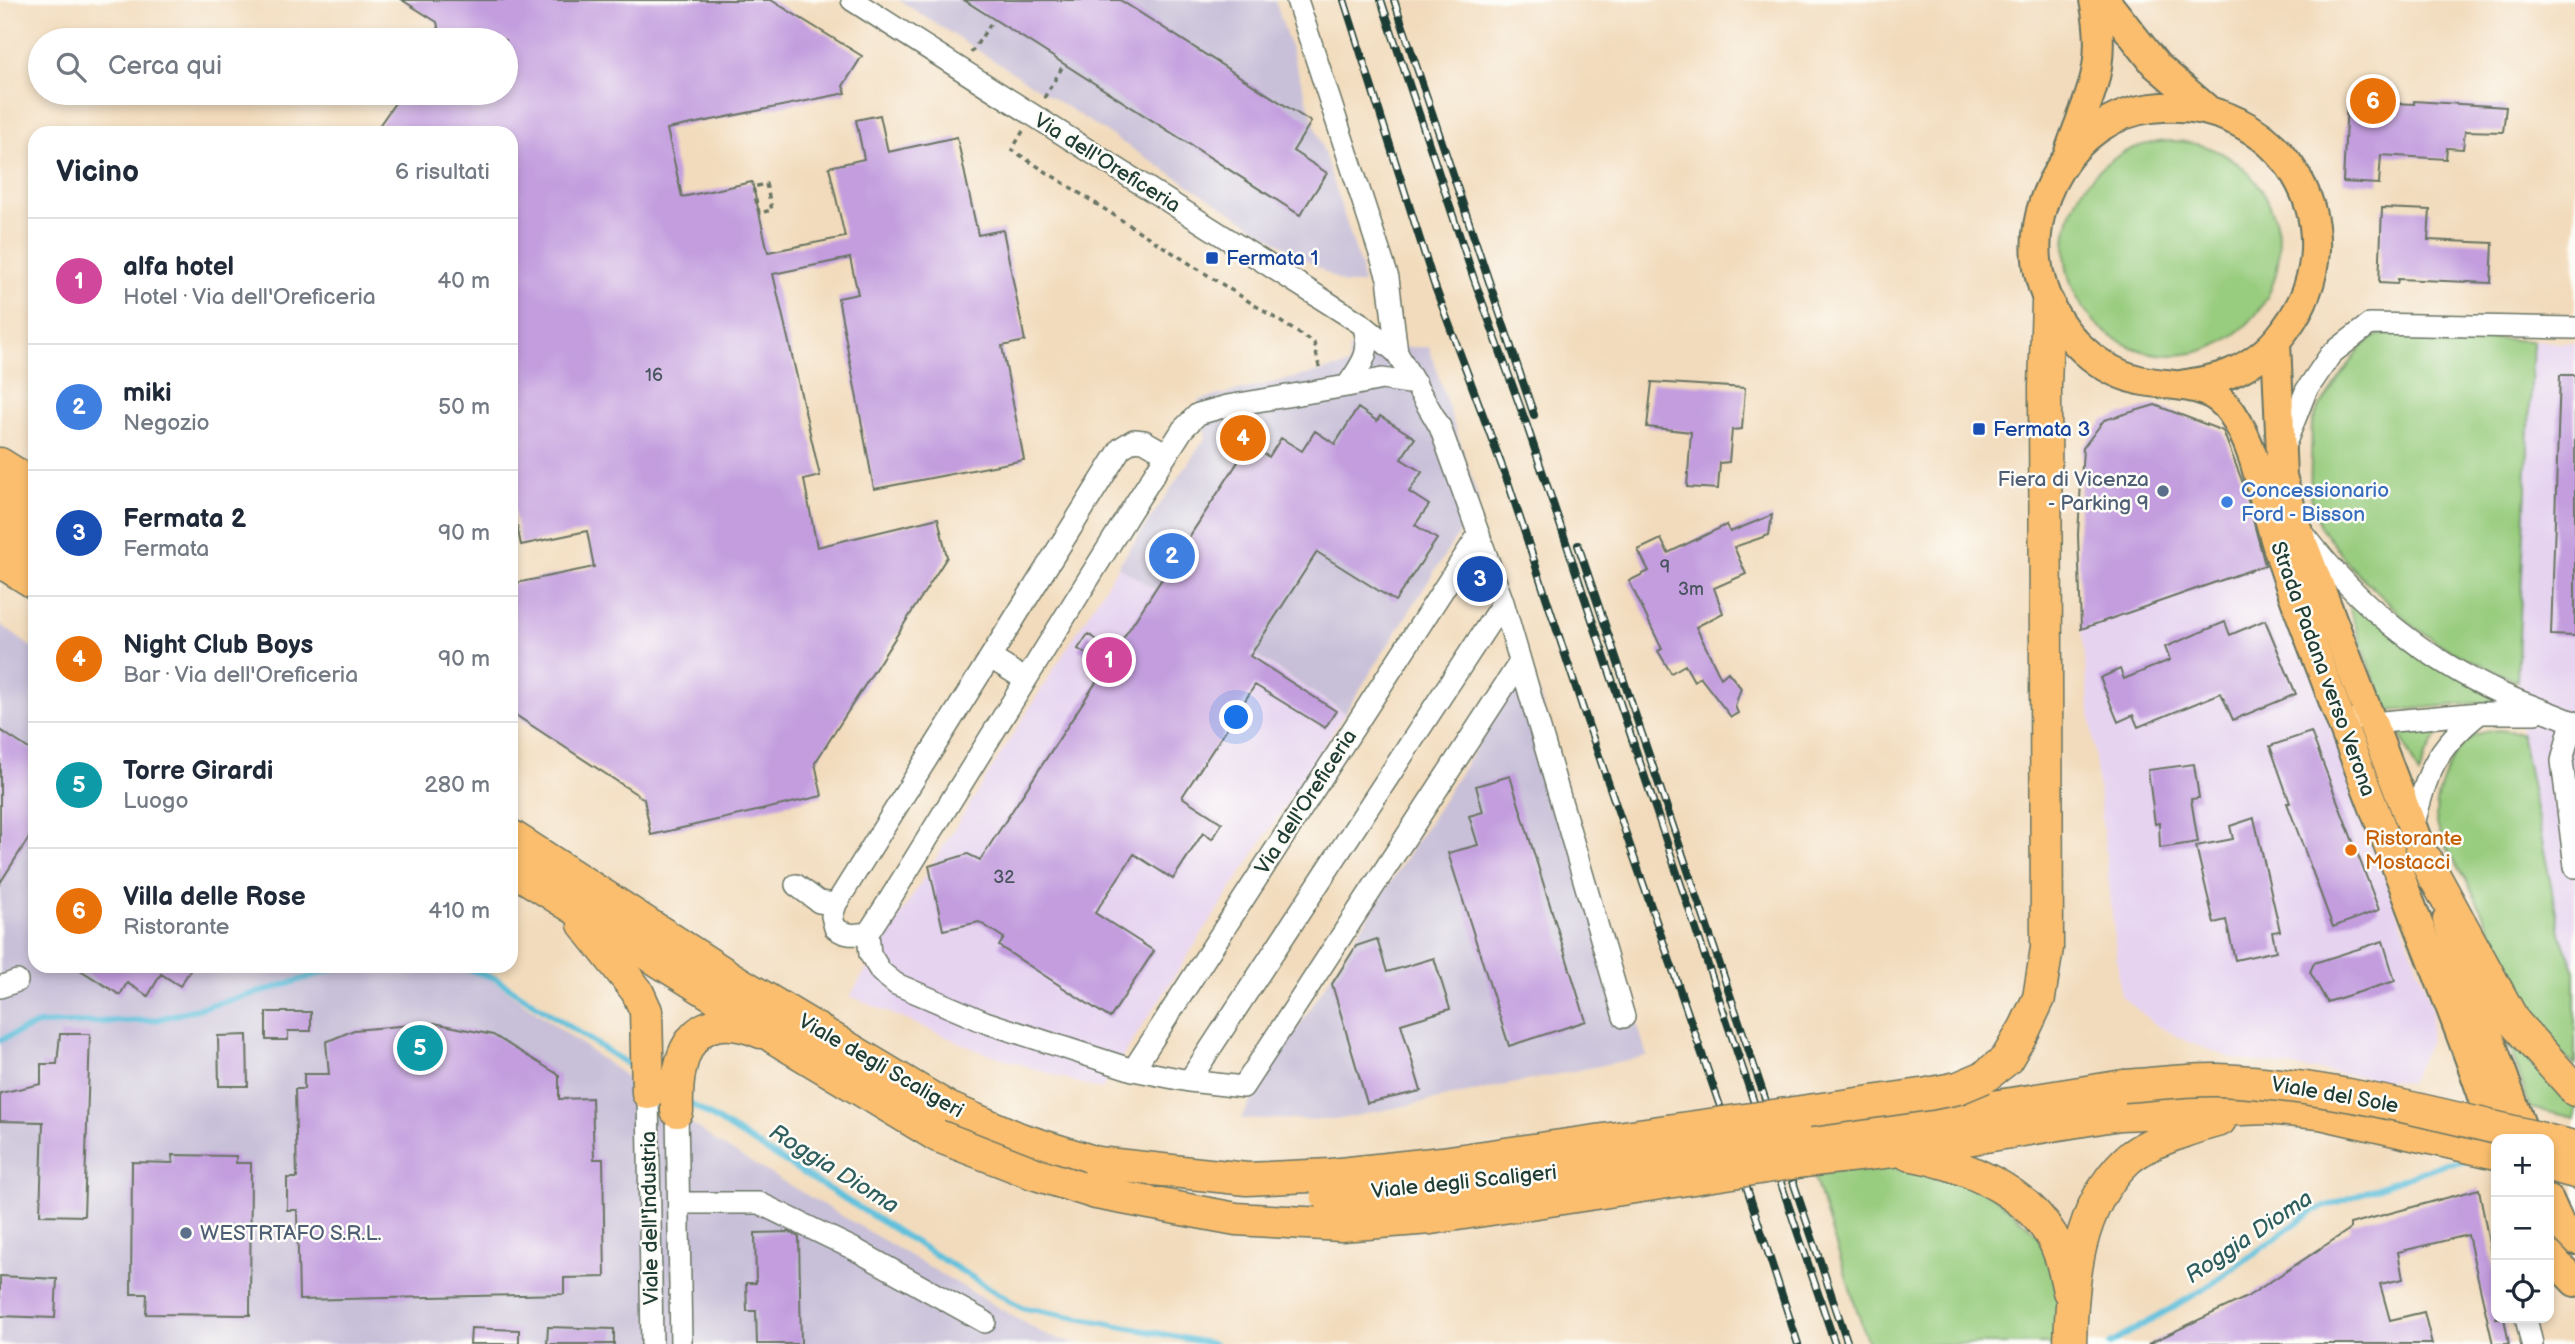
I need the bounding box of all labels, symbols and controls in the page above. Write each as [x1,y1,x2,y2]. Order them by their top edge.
search box [28,28,518,105]
icon: search [52,48,90,86]
text: Cerca qui [108,51,222,82]
pin: 6 [2350,75,2396,127]
street label: Via dell'Oreficeria [1029,108,1185,218]
text: Vicino [56,154,139,190]
text: 6 risultati [395,158,490,186]
place label: Fermata 1 [1226,246,1319,271]
marker: Fermata 1 [1204,250,1220,266]
text: alfa hotel [123,252,234,283]
text: 1 [74,267,84,295]
text: 40 m [437,267,490,295]
text: Hotel · Via dell'Oreficeria [123,283,376,311]
house number: 16 [645,365,663,386]
text: miki [123,378,172,409]
text: 2 [72,393,86,421]
text: 50 m [438,393,490,421]
text: Negozio [123,409,210,437]
pin: 4 [1220,412,1266,464]
place label: Fermata 3 [1993,417,2090,442]
marker: Fermata 3 [1971,421,1987,437]
place label: Fiera di Vicenza - Parking 9 [1997,467,2149,516]
place label: Concessionario Ford - Bisson [2241,478,2389,527]
marker: Fiera di Vicenza - Parking 9 [2155,483,2171,499]
marker: Concessionario Ford - Bisson [2219,494,2235,510]
text: Fermata 2 [123,504,246,535]
text: 3 [72,519,86,547]
text: 90 m [438,519,490,547]
pin: 2 [1149,530,1195,582]
text: Fermata [123,535,209,563]
street label: Strada Padana verso Verona [2265,538,2381,800]
pin: 3 [1457,553,1503,605]
house number: 9 [1660,557,1670,578]
house number: 3m [1678,579,1704,600]
text: Night Club Boys [123,630,313,661]
pin: 1 [1086,634,1132,686]
text: 4 [72,645,86,673]
text: 90 m [438,645,490,673]
text: Bar · Via dell'Oreficeria [123,661,358,689]
your location [1219,700,1253,734]
street label: Via dell'Oreficeria [1250,725,1362,879]
text: Torre Girardi [123,756,273,787]
text: 5 [72,771,86,799]
text: 280 m [424,771,490,799]
text: Luogo [123,787,188,815]
place label: Ristorante Mostacci [2365,826,2462,875]
marker: Ristorante Mostacci [2343,842,2359,858]
house number: 32 [993,867,1015,888]
text: Villa delle Rose [123,882,306,913]
text: 6 [72,897,86,925]
text: 410 m [428,897,490,925]
text: Ristorante [123,913,229,941]
street label: Viale degli Scaligeri [794,1009,968,1123]
pin: 5 [397,1022,443,1074]
street label: Viale del Sole [2270,1072,2400,1118]
water label: Roggia Dioma [764,1118,904,1220]
street label: Viale dell'Industria [636,1131,664,1305]
map controls [2491,1134,2554,1323]
button: + [2491,1134,2554,1197]
street label: Viale degli Scaligeri [1370,1160,1558,1204]
water label: Roggia Dioma [2180,1184,2318,1290]
button: − [2491,1197,2554,1260]
place label: WESTRTAFO S.R.L. [200,1221,382,1246]
marker: WESTRTAFO S.R.L. [178,1225,194,1241]
button: locate [2491,1260,2554,1323]

